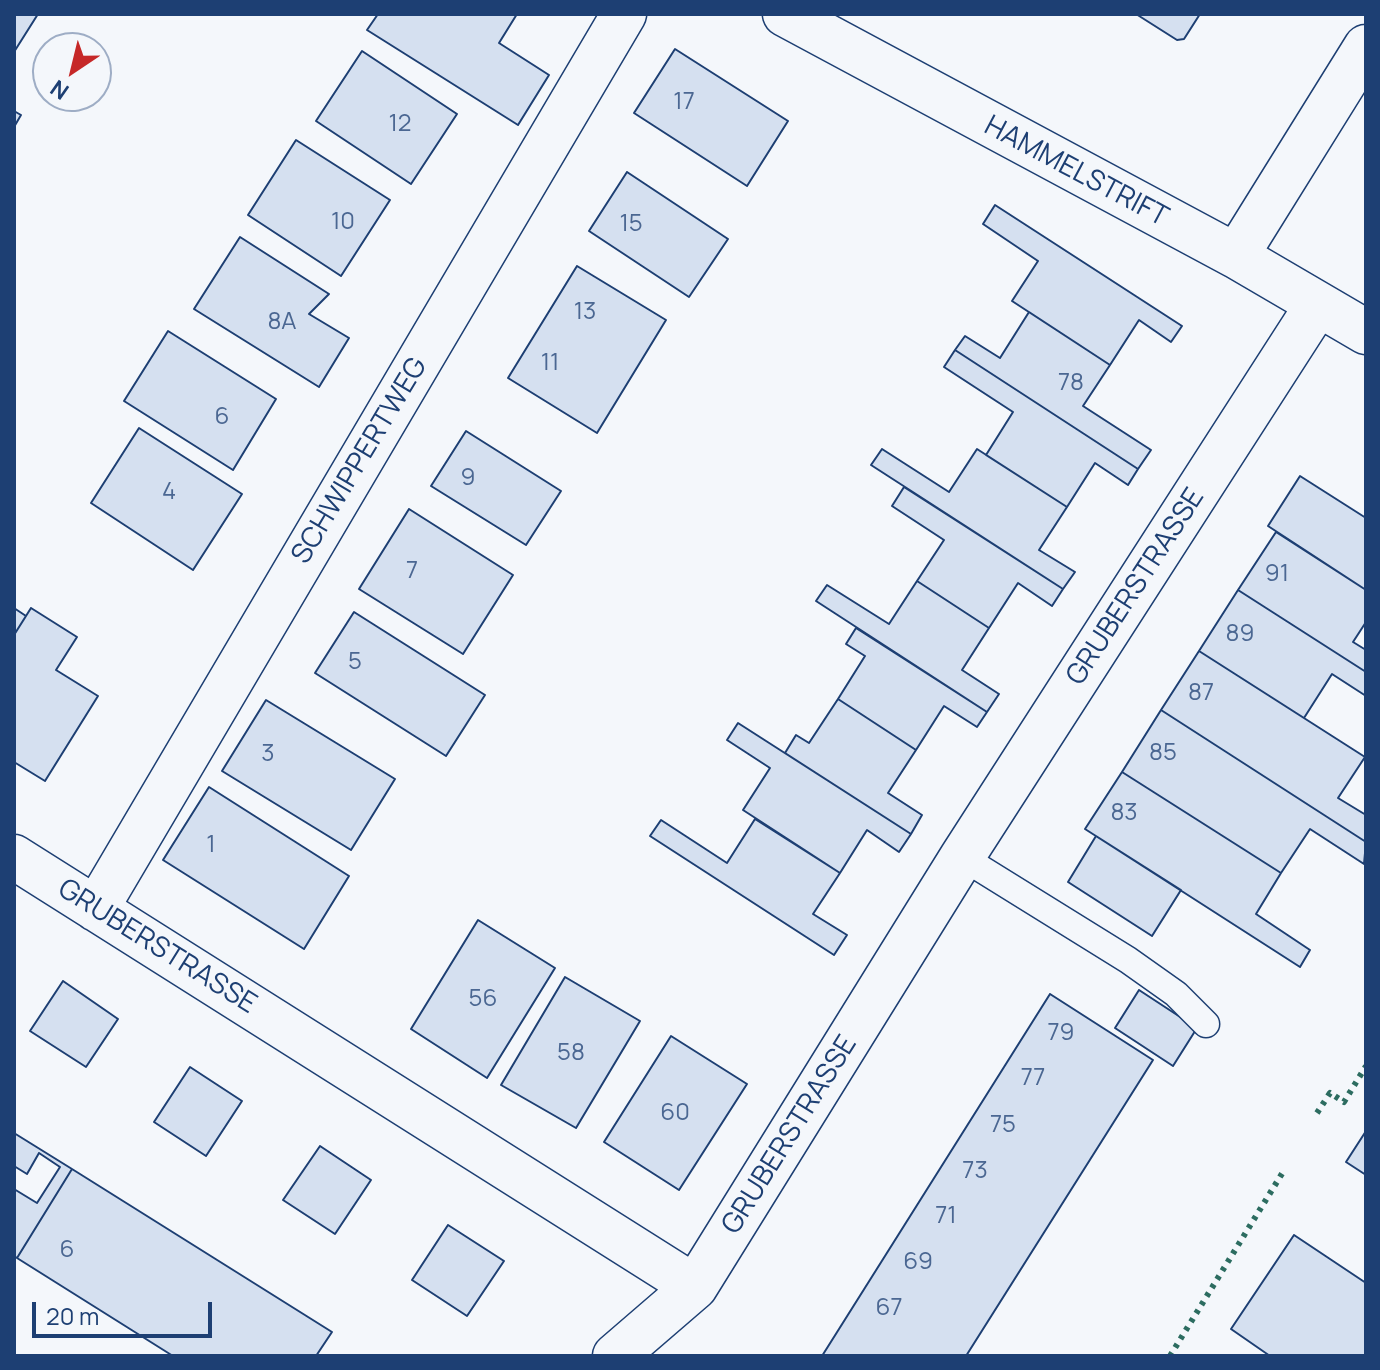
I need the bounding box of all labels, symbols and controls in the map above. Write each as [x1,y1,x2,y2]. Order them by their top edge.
north arrow [32,32,112,112]
text: N [44,73,74,107]
house number: 17 [673,88,695,116]
street label: HAMMELSTRIFT [978,109,1174,235]
house number: 12 [388,110,412,138]
house number: 10 [331,208,355,236]
house number: 15 [619,210,643,238]
house number: 13 [574,298,596,326]
house number: 8A [267,308,297,336]
house number: 11 [541,349,559,377]
street label: SCHWIPPERTWEG [285,352,435,570]
house number: 78 [1058,369,1084,397]
house number: 6 [215,403,229,431]
house number: 9 [461,464,475,492]
house number: 4 [162,478,176,506]
street label: GRUBERSTRASSE [1060,482,1212,692]
house number: 7 [406,557,418,585]
house number: 91 [1265,560,1289,588]
house number: 89 [1226,620,1254,648]
house number: 5 [348,648,362,676]
house number: 87 [1188,679,1214,707]
house number: 85 [1149,739,1177,767]
house number: 3 [261,740,275,768]
house number: 83 [1110,799,1138,827]
house number: 1 [206,831,216,859]
street label: GRUBERSTRASSE [52,872,262,1022]
house number: 56 [469,985,497,1013]
house number: 79 [1048,1019,1074,1047]
street label: GRUBERSTRASSE [715,1030,865,1240]
house number: 58 [557,1039,585,1067]
house number: 77 [1021,1064,1045,1092]
house number: 60 [660,1099,690,1127]
house number: 75 [990,1111,1016,1139]
house number: 73 [962,1157,988,1185]
house number: 71 [935,1202,957,1230]
house number: 6 [60,1236,74,1264]
house number: 69 [903,1248,933,1276]
scale bar [36,1286,216,1336]
house number: 67 [876,1294,902,1322]
text: 20 m [46,1299,99,1332]

